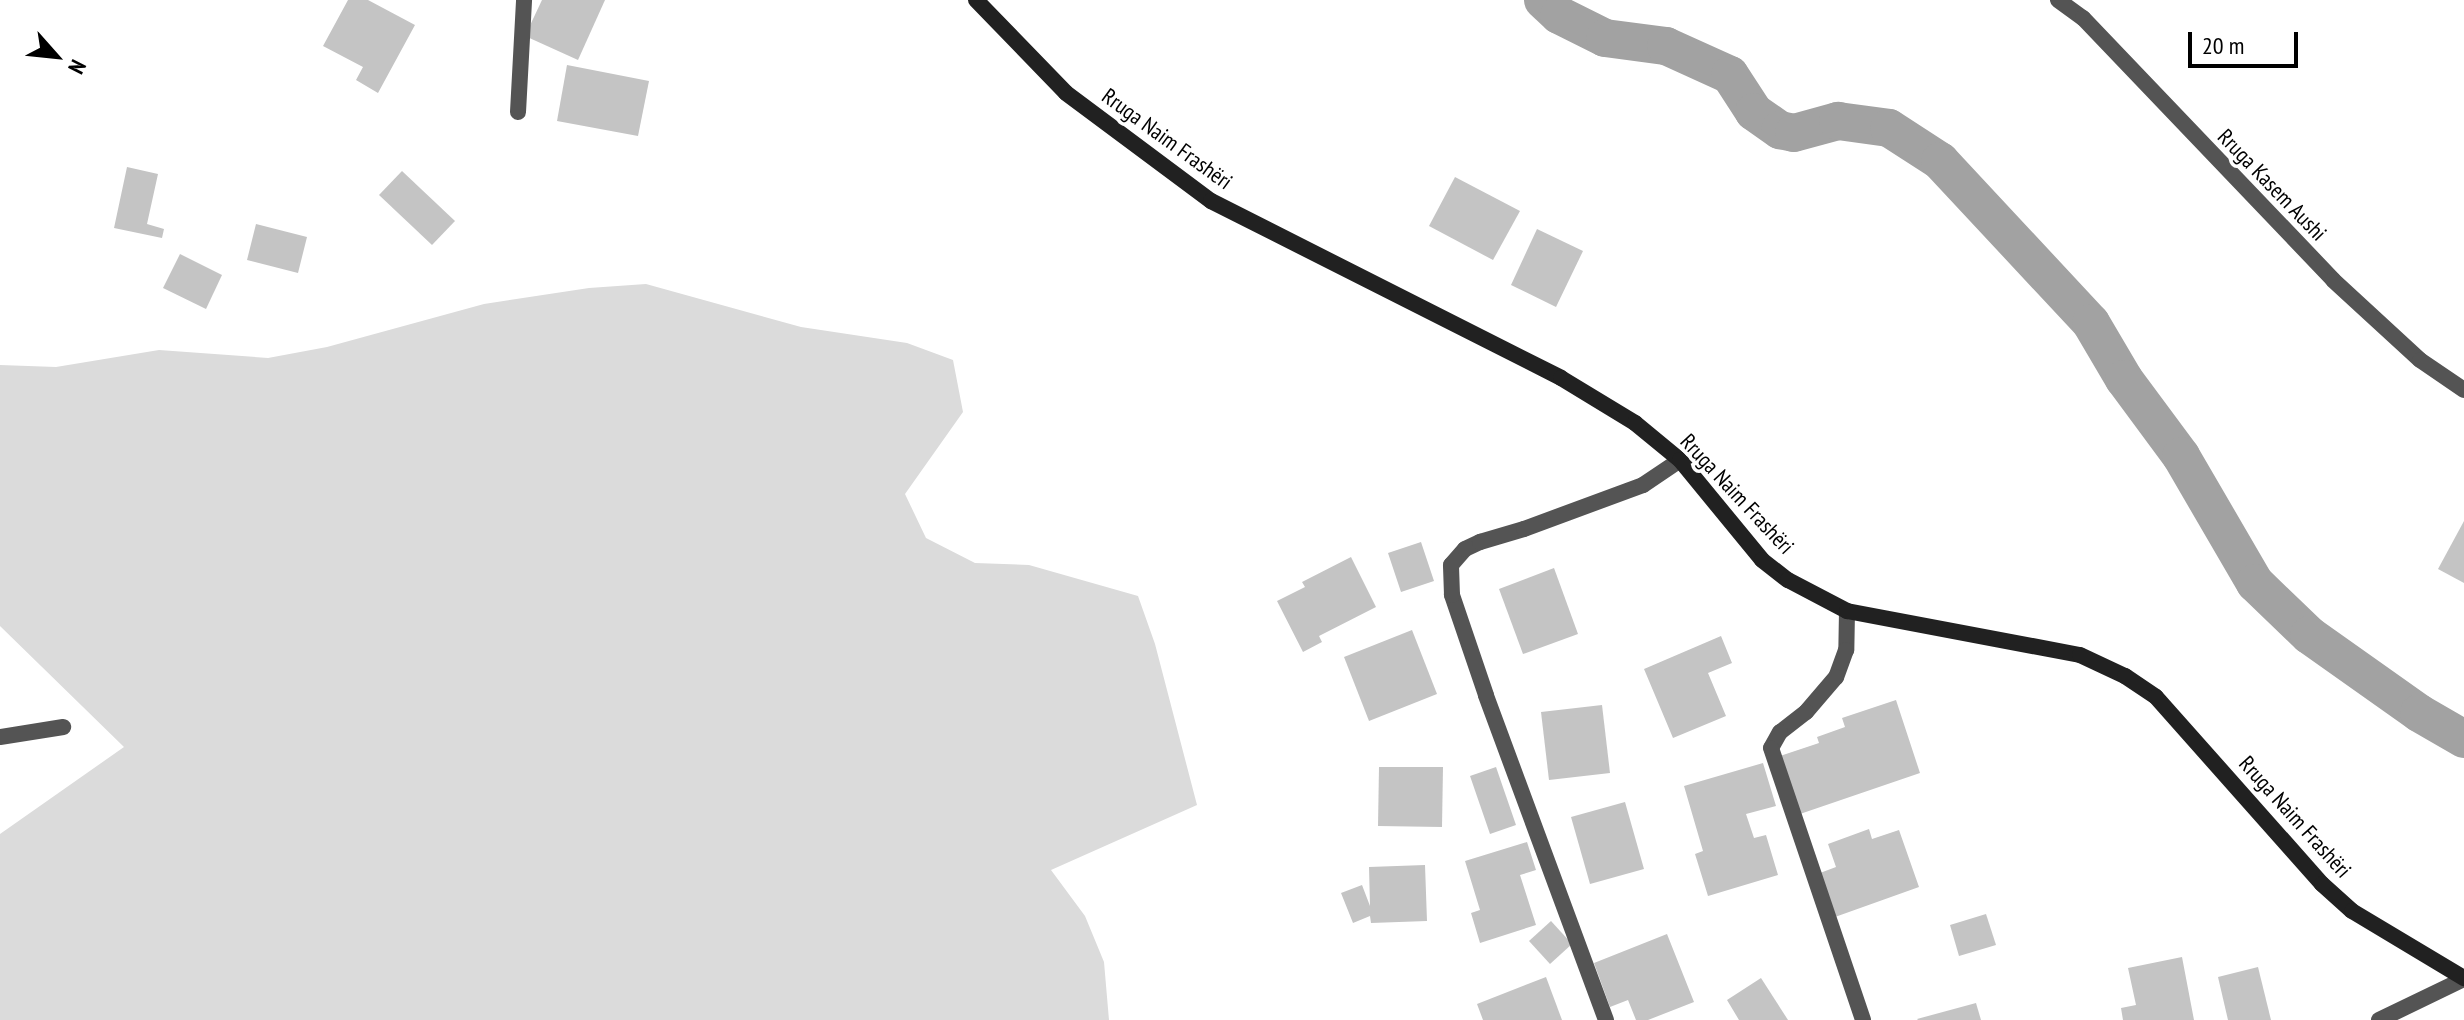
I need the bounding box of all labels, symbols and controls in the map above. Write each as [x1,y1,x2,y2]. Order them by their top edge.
north arrow [16,16,96,96]
scale bar [2192,16,2302,66]
text: 20 m [2202,30,2244,61]
text: N [62,55,93,79]
street label: Rruga Naim Frashëri [1097,83,1237,195]
street label: Rruga Kasem Aushi [2212,123,2332,247]
street label: Rruga Naim Frashëri [1675,429,1799,559]
street label: Rruga Naim Frashëri [2234,751,2356,883]

